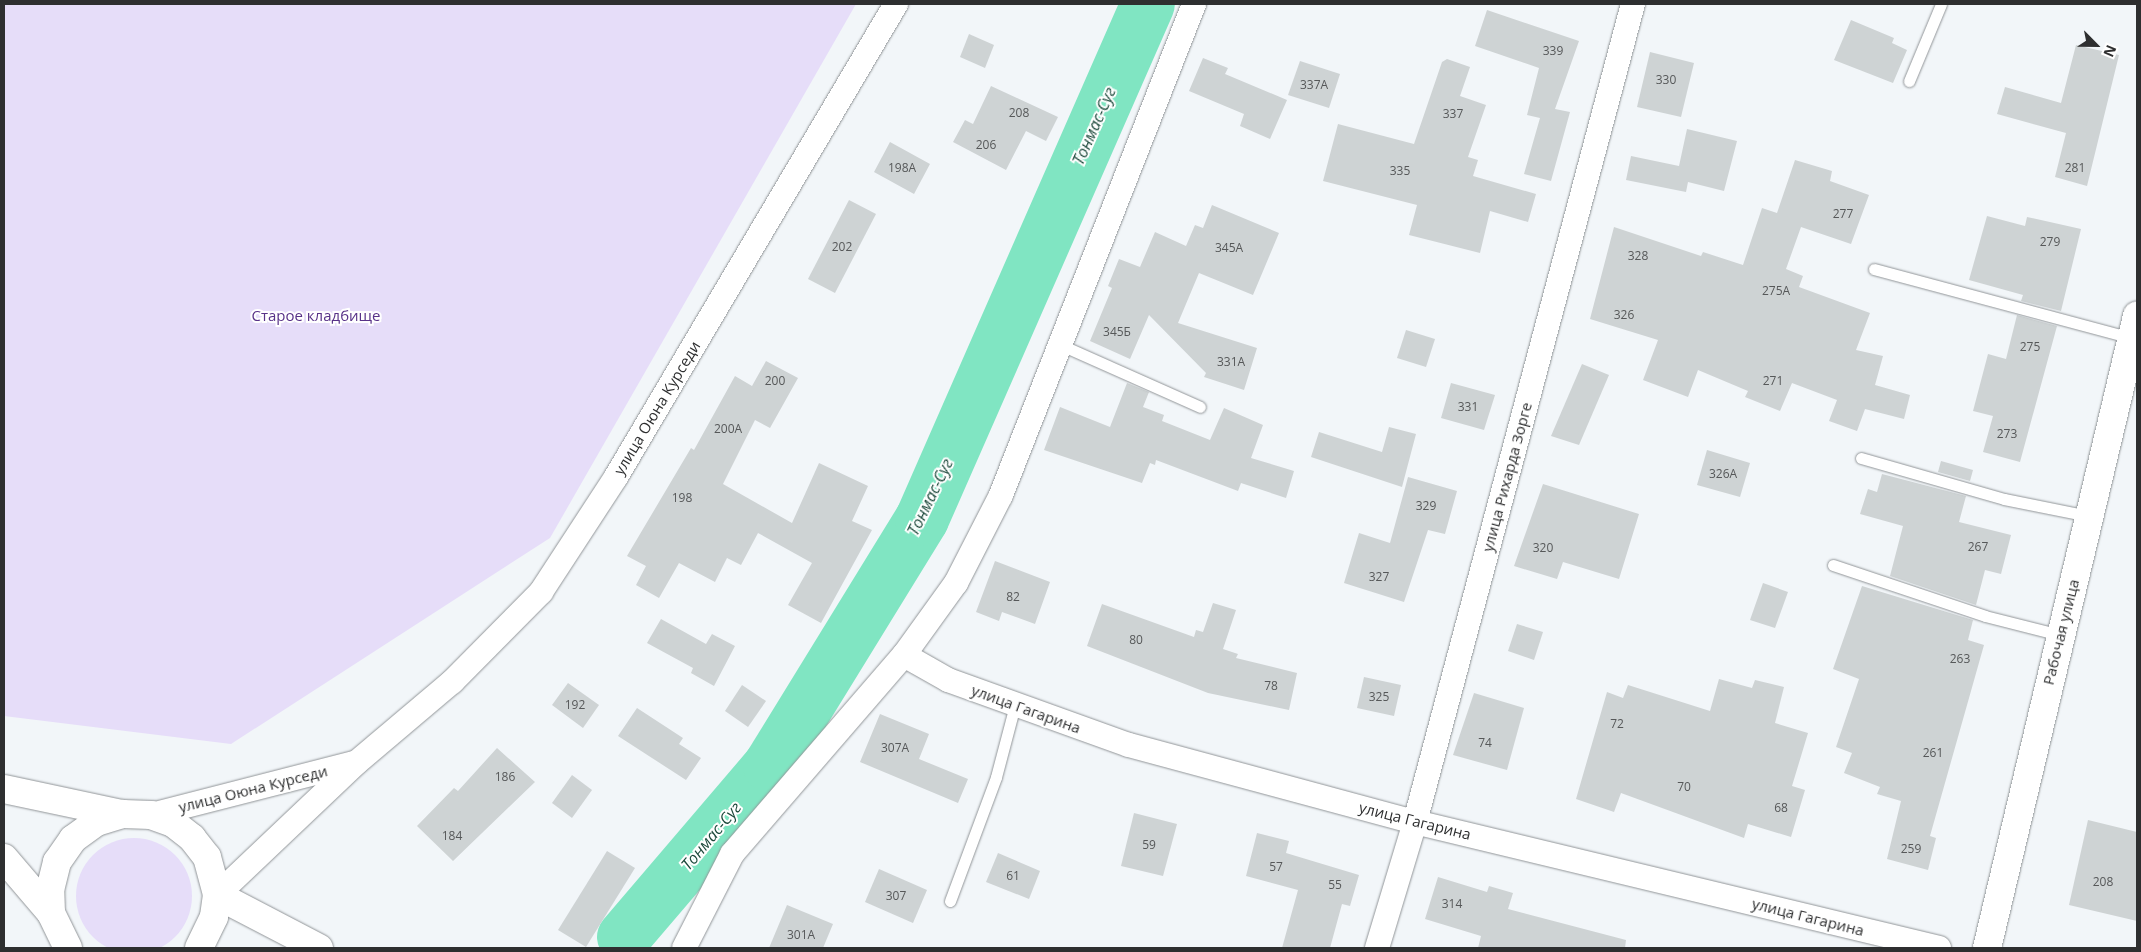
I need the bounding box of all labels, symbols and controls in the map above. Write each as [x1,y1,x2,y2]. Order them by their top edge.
north arrow [2071,20,2121,70]
text: N [2099,42,2121,60]
house number: 339 [1543,44,1563,58]
house number: 330 [1656,73,1676,87]
house number: 337А [1300,78,1328,92]
water label: Тонмас-Суг [1068,84,1120,168]
house number: 208 [1009,106,1029,120]
house number: 337 [1443,107,1463,121]
house number: 206 [976,138,996,152]
house number: 198А [888,161,916,175]
house number: 281 [2065,161,2085,175]
house number: 335 [1390,164,1410,178]
house number: 277 [1833,207,1853,221]
house number: 279 [2040,235,2060,249]
house number: 202 [832,240,852,254]
house number: 345А [1215,241,1243,255]
house number: 328 [1628,249,1648,263]
house number: 275А [1762,284,1790,298]
park label: Старое кладбище [252,307,380,325]
house number: 326 [1614,308,1634,322]
house number: 345Б [1103,325,1131,339]
street label: улица Оюна Курседи [610,338,704,478]
house number: 275 [2020,340,2040,354]
house number: 331А [1217,355,1245,369]
house number: 200 [765,374,785,388]
house number: 271 [1763,374,1783,388]
house number: 331 [1458,400,1478,414]
street label: улица Рихарда Зорге [1478,400,1536,554]
house number: 200А [714,422,742,436]
house number: 273 [1997,427,2017,441]
water label: Тонмас-Суг [903,456,957,538]
house number: 326А [1709,467,1737,481]
house number: 198 [672,491,692,505]
house number: 329 [1416,499,1436,513]
house number: 267 [1968,540,1988,554]
house number: 320 [1533,541,1553,555]
house number: 327 [1369,570,1389,584]
street label: Рабочая улица [2039,577,2083,687]
house number: 82 [1006,590,1020,604]
house number: 80 [1129,633,1143,647]
house number: 263 [1950,652,1970,666]
house number: 78 [1264,679,1278,693]
street label: улица Гагарина [969,681,1083,737]
house number: 325 [1369,690,1389,704]
house number: 192 [565,698,585,712]
house number: 72 [1610,717,1624,731]
house number: 74 [1478,736,1492,750]
house number: 307А [881,741,909,755]
house number: 261 [1923,746,1943,760]
street label: улица Оюна Курседи [177,762,329,816]
house number: 186 [495,770,515,784]
house number: 70 [1677,780,1691,794]
water label: Тонмас-Суг [677,798,745,874]
street label: улица Гагарина [1357,798,1473,844]
house number: 68 [1774,801,1788,815]
house number: 184 [442,829,462,843]
house number: 59 [1142,838,1156,852]
house number: 259 [1901,842,1921,856]
house number: 57 [1269,860,1283,874]
house number: 61 [1006,869,1020,883]
house number: 208 [2093,875,2113,889]
house number: 55 [1328,878,1342,892]
house number: 307 [886,889,906,903]
street label: улица Гагарина [1750,894,1866,940]
house number: 314 [1442,897,1462,911]
house number: 301А [787,928,815,942]

